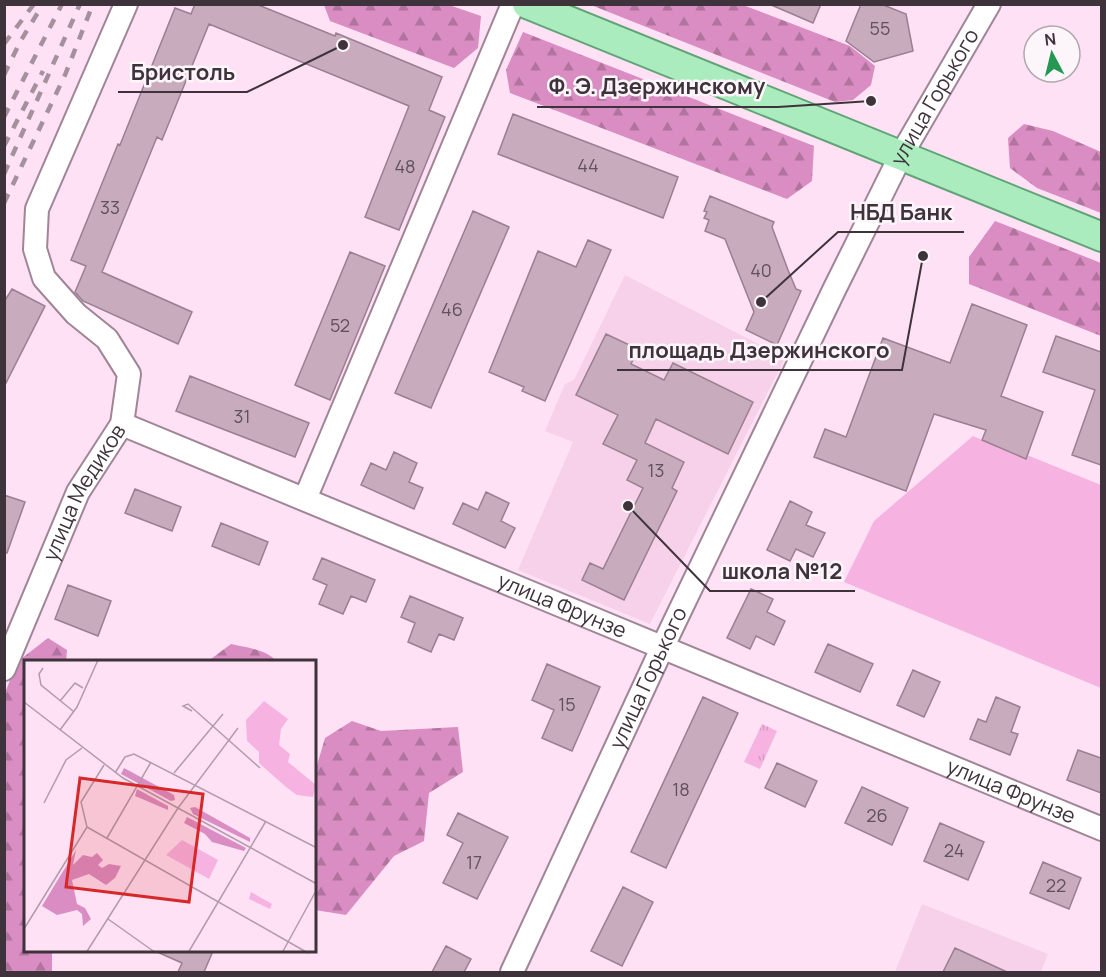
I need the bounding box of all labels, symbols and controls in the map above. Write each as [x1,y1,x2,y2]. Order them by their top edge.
house number: 55 [870,16,890,40]
street label: улица Горького [883,23,985,170]
north arrow [1022,24,1082,84]
text: N [1043,27,1057,51]
callout: Бристоль [118,52,247,92]
text: Бристоль [131,57,235,87]
callout: Ф. Э. Дзержинскому [537,67,778,107]
text: Ф. Э. Дзержинскому [549,71,766,101]
house number: 44 [577,153,599,177]
house number: 48 [394,154,416,178]
callout: НБД Банк [838,192,964,232]
house number: 33 [100,195,120,219]
text: НБД Банк [850,197,953,227]
house number: 40 [750,258,772,282]
house number: 46 [441,297,463,321]
house number: 52 [330,313,350,337]
callout: площадь Дзержинского [617,330,902,370]
text: площадь Дзержинского [628,335,890,365]
house number: 31 [234,404,250,428]
street label: улица Медиков [36,418,131,565]
house number: 13 [648,458,664,482]
callout: школа №12 [710,551,855,591]
text: школа №12 [722,556,842,586]
street label: улица Фрунзе [494,566,631,644]
street label: улица Горького [602,602,693,753]
inset map [24,660,316,953]
house number: 15 [558,692,576,716]
street label: улица Фрунзе [943,751,1080,830]
house number: 18 [672,777,690,801]
house number: 26 [866,803,888,827]
house number: 24 [944,838,964,862]
house number: 17 [466,850,482,874]
house number: 22 [1046,873,1066,897]

